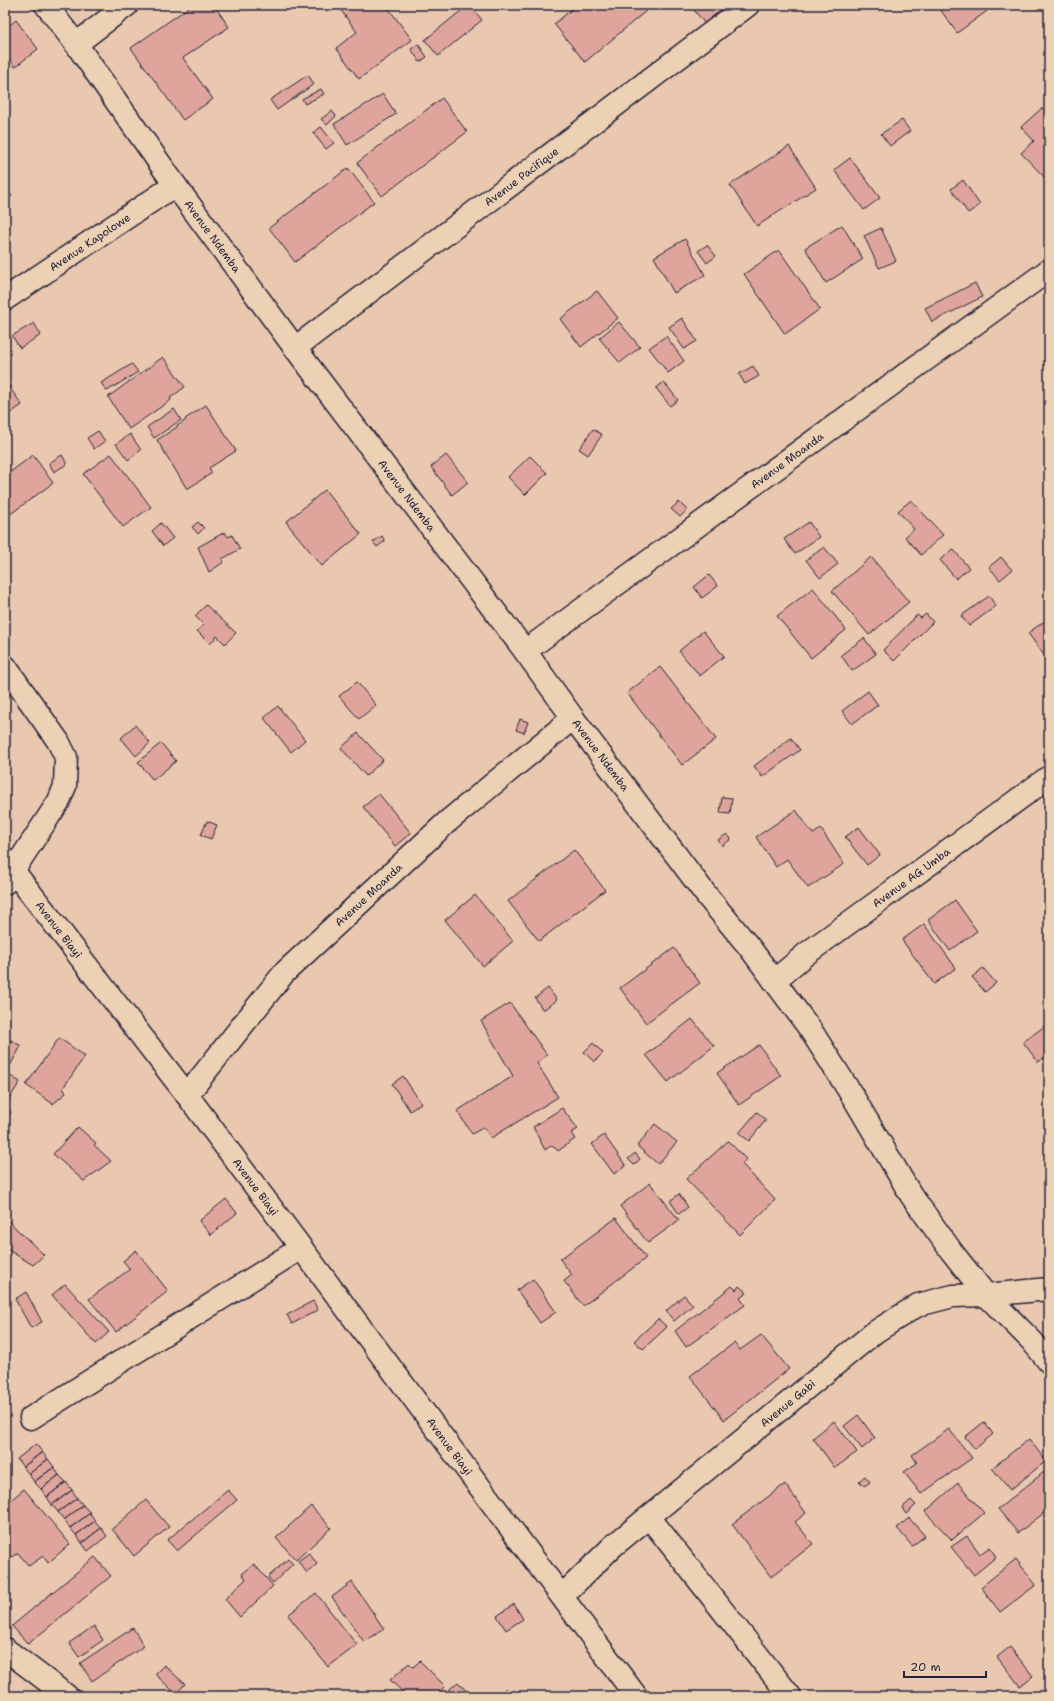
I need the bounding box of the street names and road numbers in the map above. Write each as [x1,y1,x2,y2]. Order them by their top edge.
street label: Avenue Pacifique [481,144,562,210]
street label: Avenue Ndemba [181,197,244,276]
street label: Avenue Kapolowe [47,210,133,275]
street label: Avenue Moanda [748,429,827,493]
street label: Avenue Ndemba [374,457,439,535]
street label: Avenue Ndemba [568,716,633,795]
street label: Avenue AG Umba [870,844,954,911]
street label: Avenue Moanda [332,860,406,930]
street label: Avenue Biayi [32,898,85,961]
street label: Avenue Biayi [229,1155,282,1219]
street label: Avenue Gabi [757,1377,819,1431]
street label: Avenue Biayi [423,1415,476,1479]

